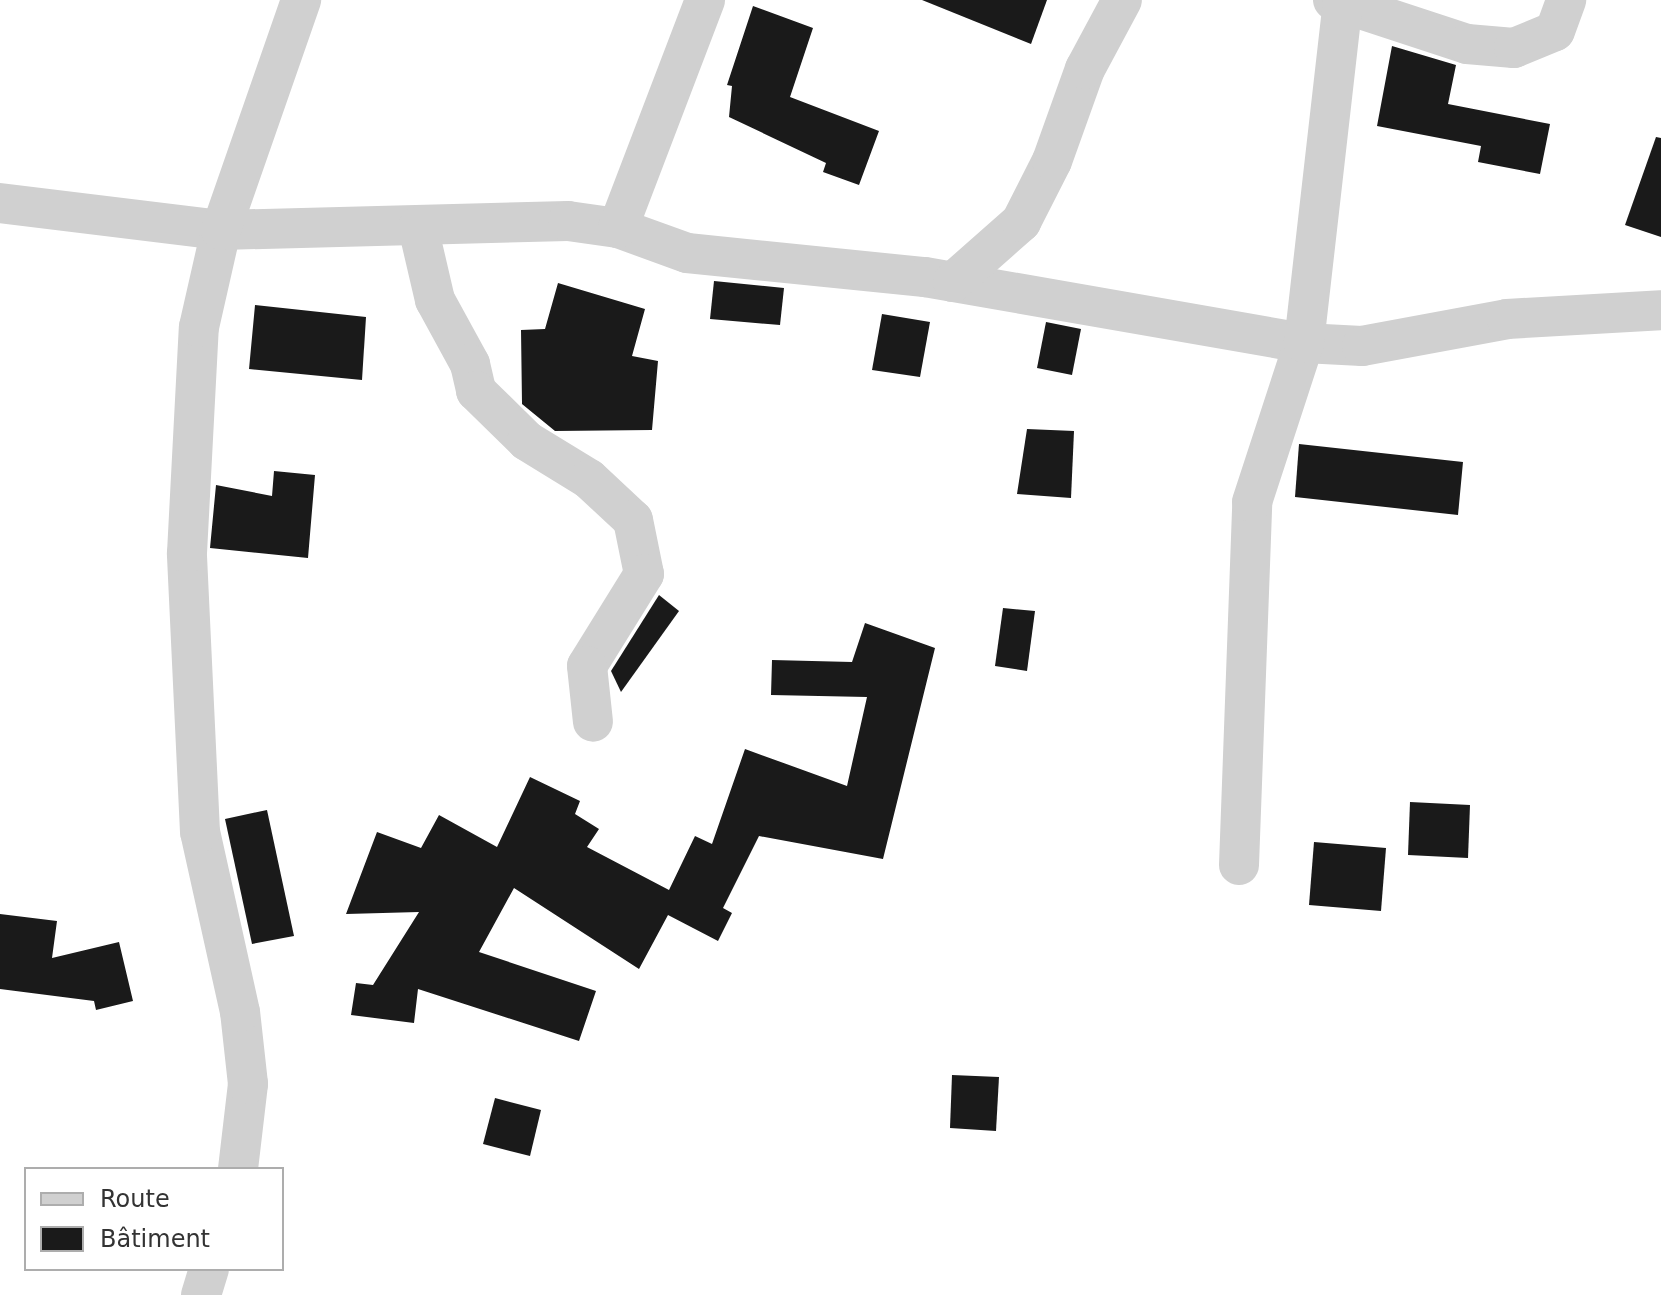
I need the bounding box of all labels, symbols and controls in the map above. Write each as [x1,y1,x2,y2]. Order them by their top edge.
legend [24,1167,284,1271]
text: Route [100,1185,170,1213]
text: Bâtiment [100,1225,210,1253]

